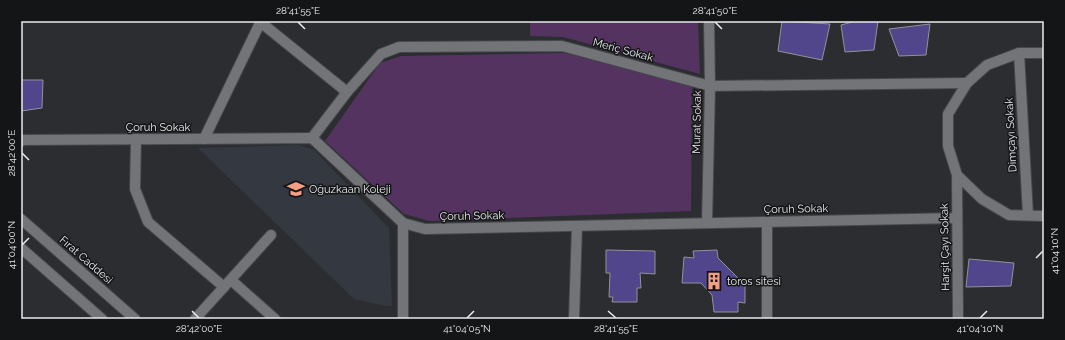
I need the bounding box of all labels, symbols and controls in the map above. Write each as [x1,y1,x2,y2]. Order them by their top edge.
text: 28°41'55"E [276,5,320,16]
text: 28°41'50"E [693,5,737,16]
street label: Meriç Sokak [591,36,655,64]
street label: Murat Sokak [690,90,704,154]
street label: Dimçayı Sokak [1003,97,1019,172]
street label: Çoruh Sokak [126,121,190,134]
text: 28°42'00"E [6,130,17,176]
school or university icon: Oğuzkaan Koleji [286,179,306,199]
place label: Oğuzkaan Koleji [309,183,391,196]
street label: Çoruh Sokak [764,202,829,216]
street label: Harşit Çayı Sokak [938,203,952,291]
street label: Çoruh Sokak [440,209,505,223]
text: 41°04'00"N [6,221,17,269]
text: 41°04'10"N [1049,228,1060,274]
street label: Fırat Caddesi [57,233,115,287]
building icon: toros sitesi [704,271,724,291]
place label: toros sitesi [727,275,781,288]
text: 28°42'00"E [176,323,222,334]
text: 41°04'05"N [443,323,491,334]
text: 28°41'55"E [594,323,638,334]
text: 41°04'10"N [957,323,1003,334]

